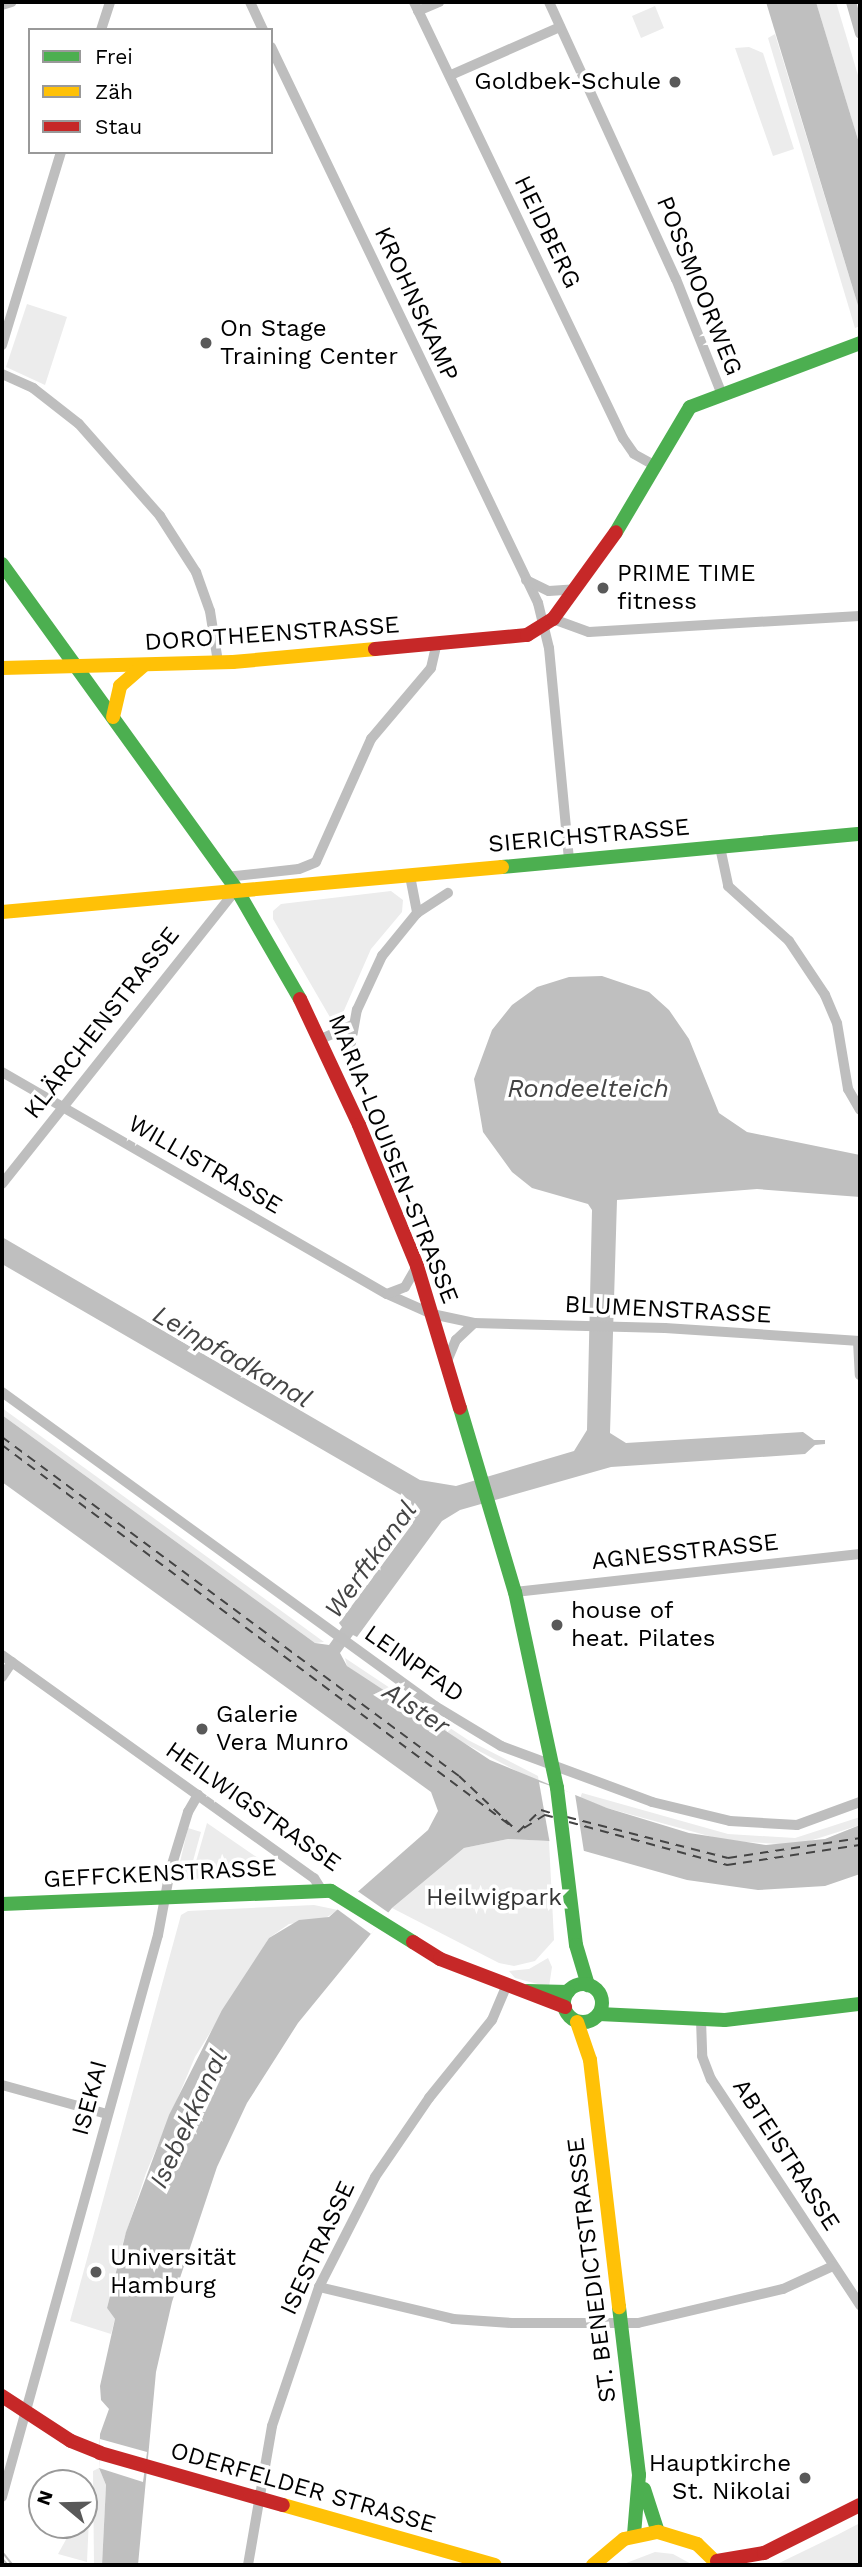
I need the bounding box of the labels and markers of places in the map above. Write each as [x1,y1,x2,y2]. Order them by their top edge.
place label: Goldbek-Schule [474,68,661,96]
marker: Goldbek-Schule [667,74,683,90]
place label: On Stage Training Center [220,315,398,371]
marker: On Stage Training Center [198,335,214,351]
place label: PRIME TIME fitness [617,560,756,616]
marker: PRIME TIME fitness [595,580,611,596]
place label: house of heat. Pilates [571,1597,715,1653]
marker: house of heat. Pilates [549,1617,565,1633]
place label: Galerie Vera Munro [216,1701,349,1757]
marker: Galerie Vera Munro [194,1721,210,1737]
place label: Universität Hamburg [110,2244,236,2300]
marker: Universität Hamburg [88,2264,104,2280]
place label: Hauptkirche St. Nikolai [649,2450,791,2506]
marker: Hauptkirche St. Nikolai [797,2470,813,2486]

